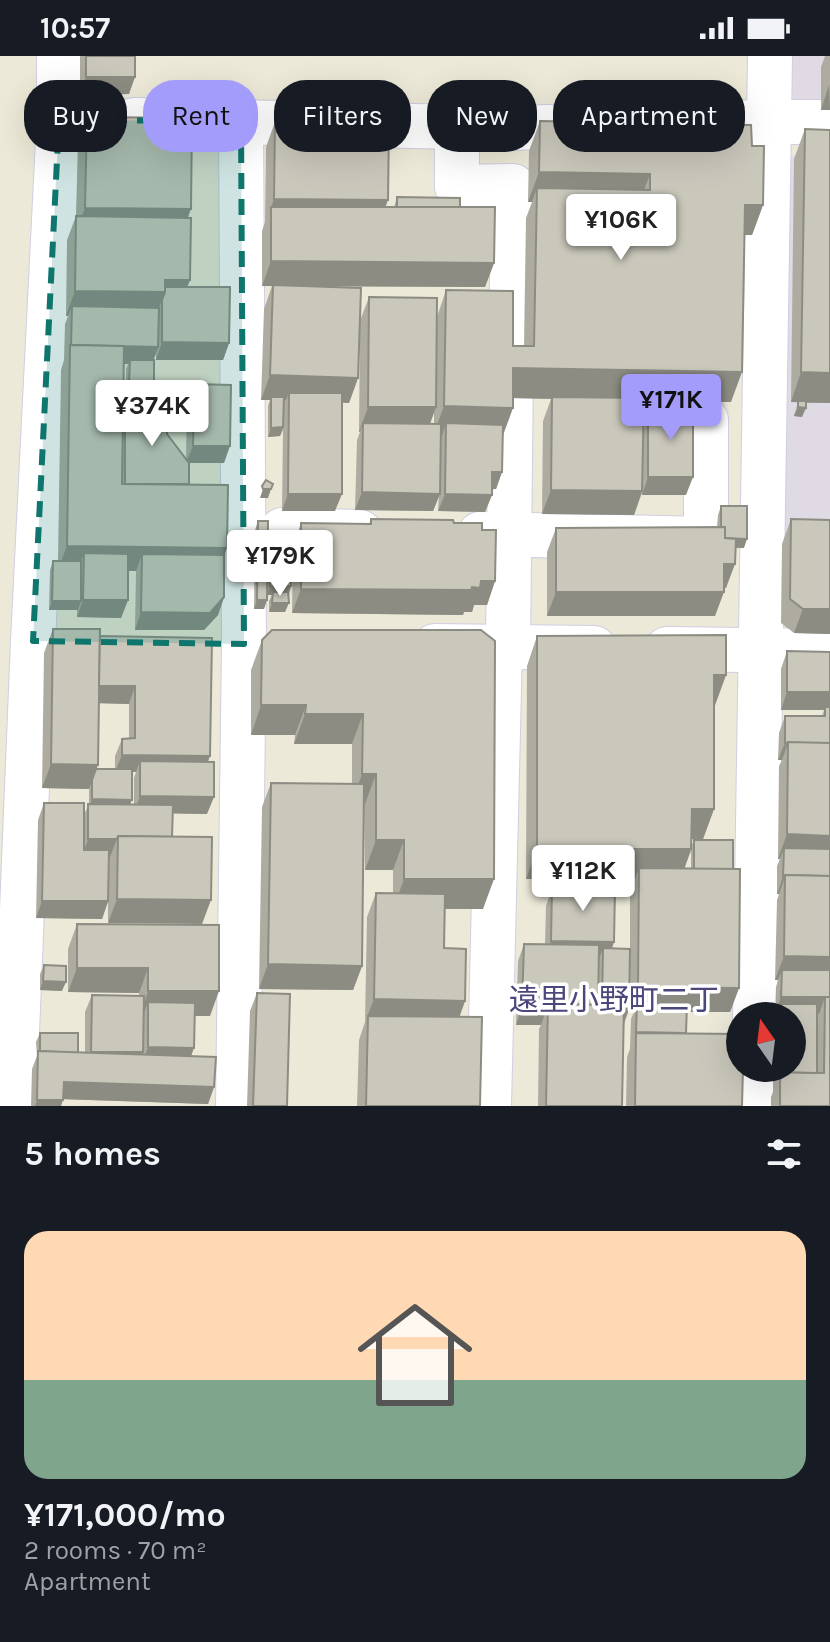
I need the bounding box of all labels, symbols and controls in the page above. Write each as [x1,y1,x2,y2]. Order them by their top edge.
text: 10:57 [40,10,110,46]
chip: Buy [24,80,127,152]
chip: Rent [143,80,258,152]
chip: Filters [274,80,411,152]
chip: New [427,80,537,152]
chip: Apartment [553,80,745,152]
pin: ¥106K [565,194,677,262]
text: ¥106K [584,204,658,235]
pin: ¥171K [615,374,727,442]
pin: ¥374K [96,380,208,448]
text: ¥171K [639,384,703,415]
text: ¥374K [114,390,190,421]
pin: ¥179K [224,530,336,598]
text: ¥179K [245,540,315,571]
pin: ¥112K [527,845,639,913]
text: ¥112K [550,855,616,886]
district label: 遠里小野町二丁 [509,982,719,1018]
north arrow [726,1002,806,1082]
map controls [726,1002,806,1082]
icon: filters [762,1132,806,1176]
text: 5 homes [24,1134,161,1174]
icon: home [343,1283,487,1427]
text: ¥171,000/mo [24,1495,226,1535]
text: 2 rooms · 70 m² [24,1535,207,1566]
text: Apartment [24,1566,151,1597]

